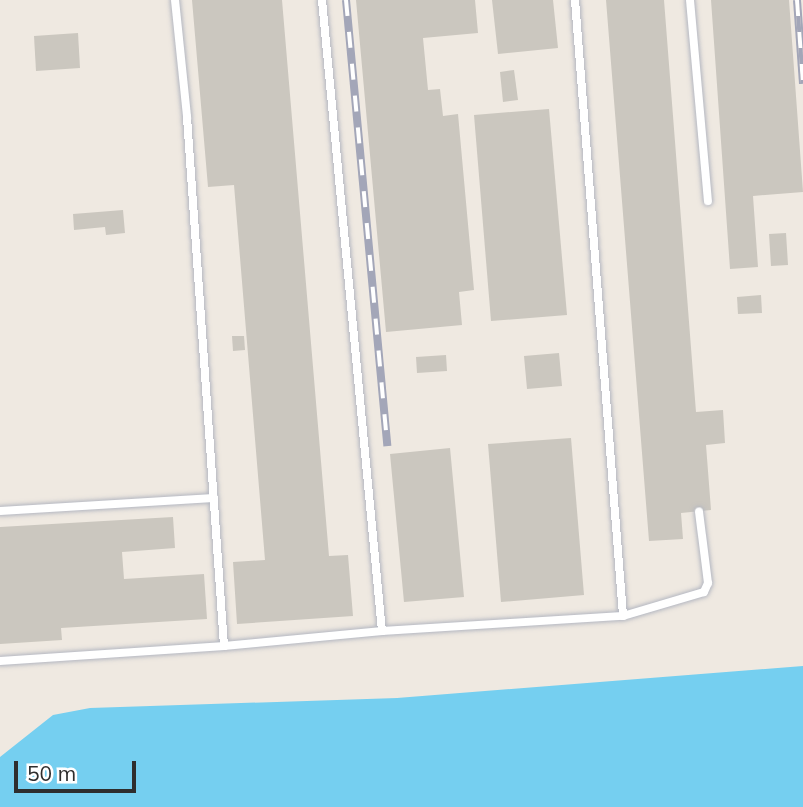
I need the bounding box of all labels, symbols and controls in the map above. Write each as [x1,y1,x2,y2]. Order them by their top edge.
scale bar [18,748,140,792]
text: 50 m [27,760,76,786]

